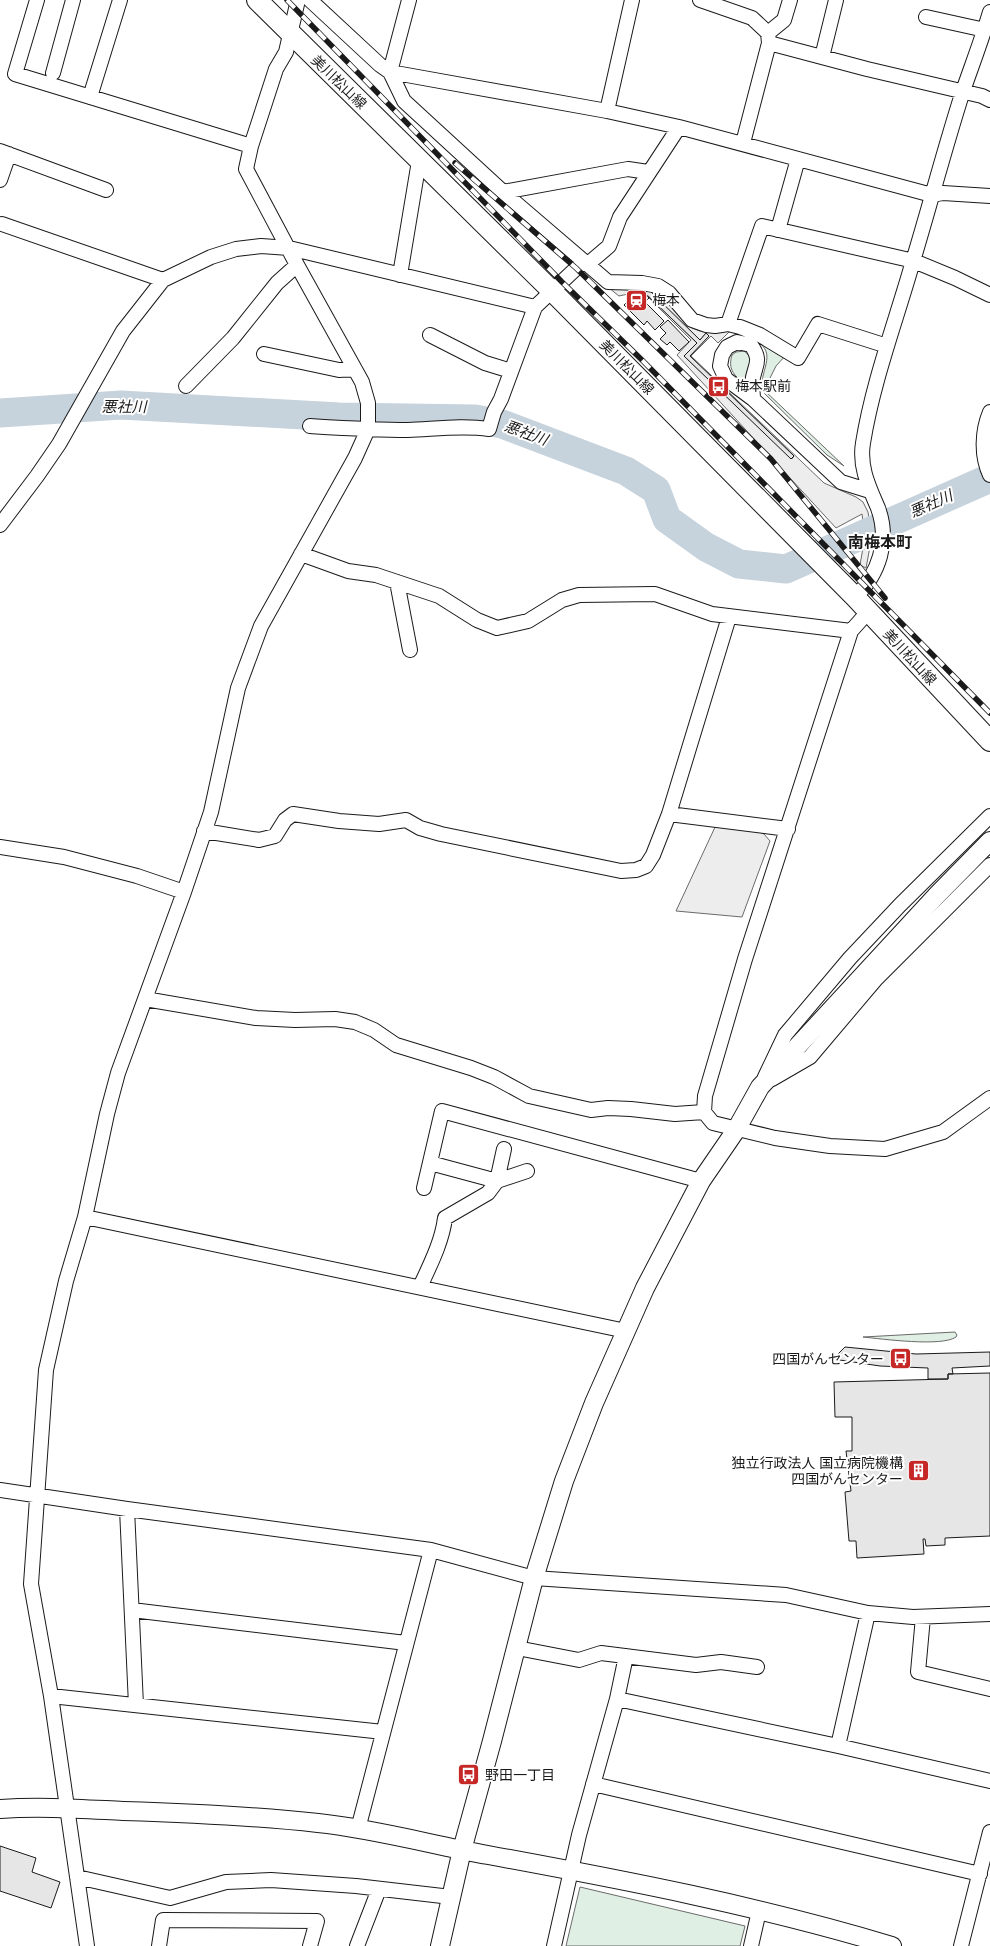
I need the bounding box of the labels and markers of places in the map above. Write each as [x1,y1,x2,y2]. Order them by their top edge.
station icon: 梅本 [624,288,648,312]
place label: 梅本 [652,292,680,309]
bus stop icon: 梅本駅前 [707,374,731,398]
place label: 梅本駅前 [735,378,791,395]
bus stop icon: 四国がんセンター [888,1347,912,1371]
place label: 四国がんセンター [772,1351,884,1368]
place label: 独立行政法人 国立病院機構 四国がんセンター [732,1455,903,1488]
building icon: 独立行政法人 国立病院機構 四国がんセンター [907,1459,931,1483]
bus stop icon: 野田一丁目 [457,1763,481,1787]
place label: 野田一丁目 [485,1767,555,1784]

